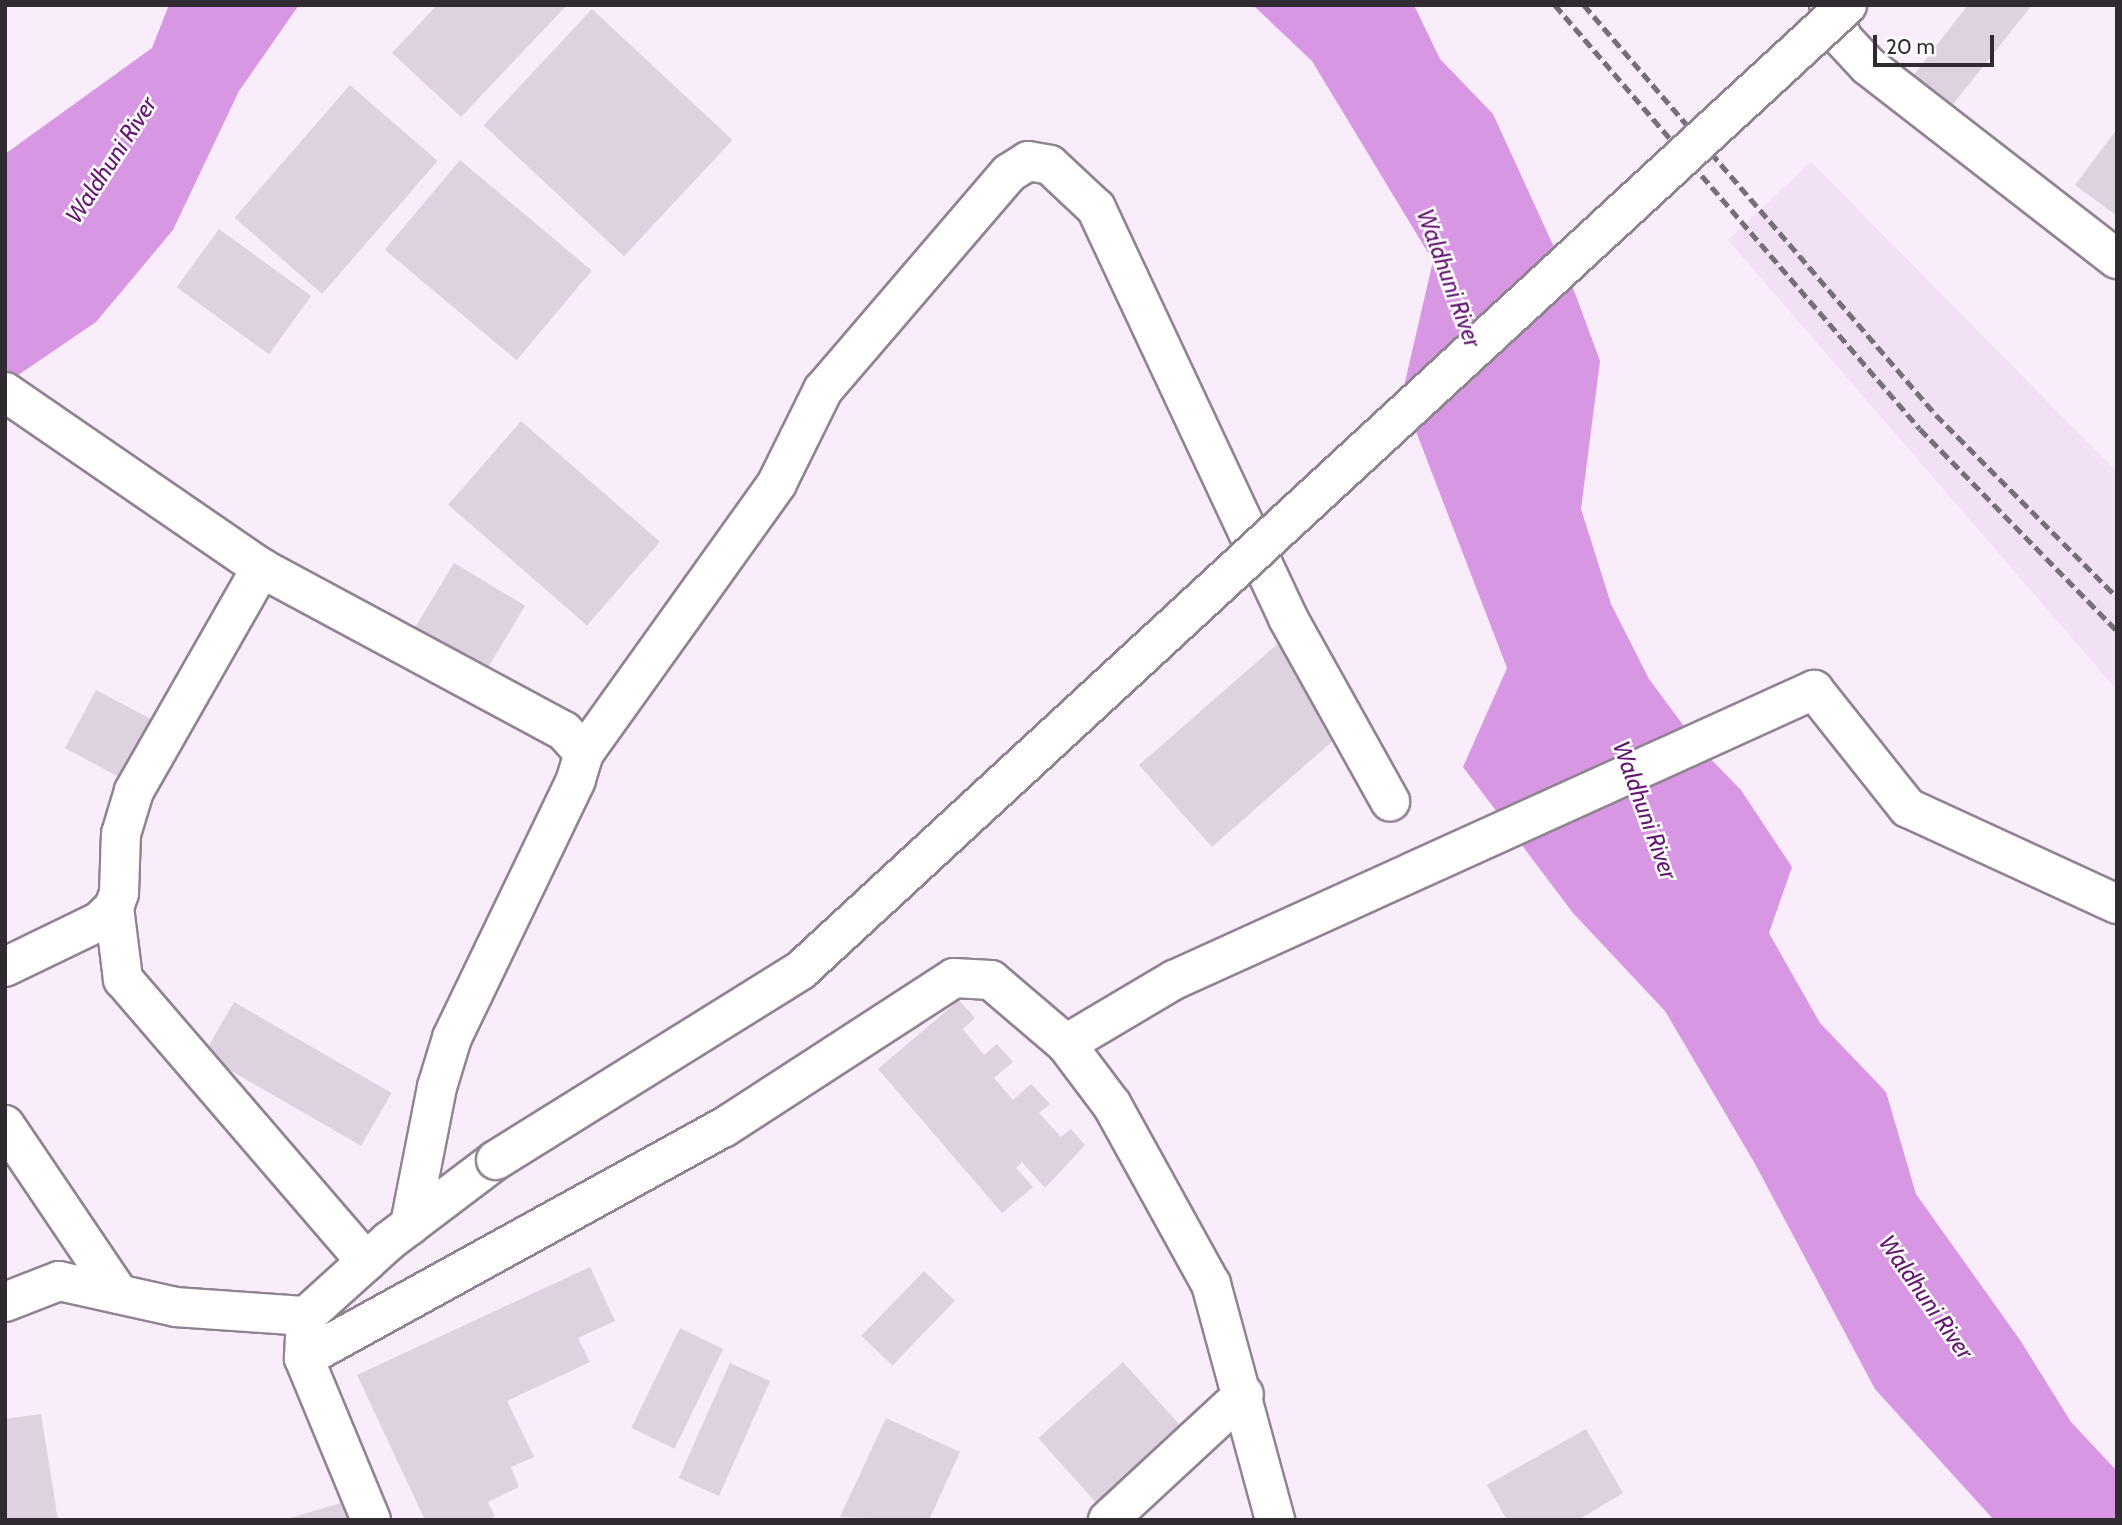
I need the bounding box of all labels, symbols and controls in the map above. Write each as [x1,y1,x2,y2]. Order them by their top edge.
scale bar [1877,21,1998,65]
text: 20 m [1886,34,1935,59]
water label: Waldhuni River [59,91,163,229]
water label: Waldhuni River [1411,205,1487,351]
water label: Waldhuni River [1607,737,1683,883]
water label: Waldhuni River [1873,1229,1979,1365]

